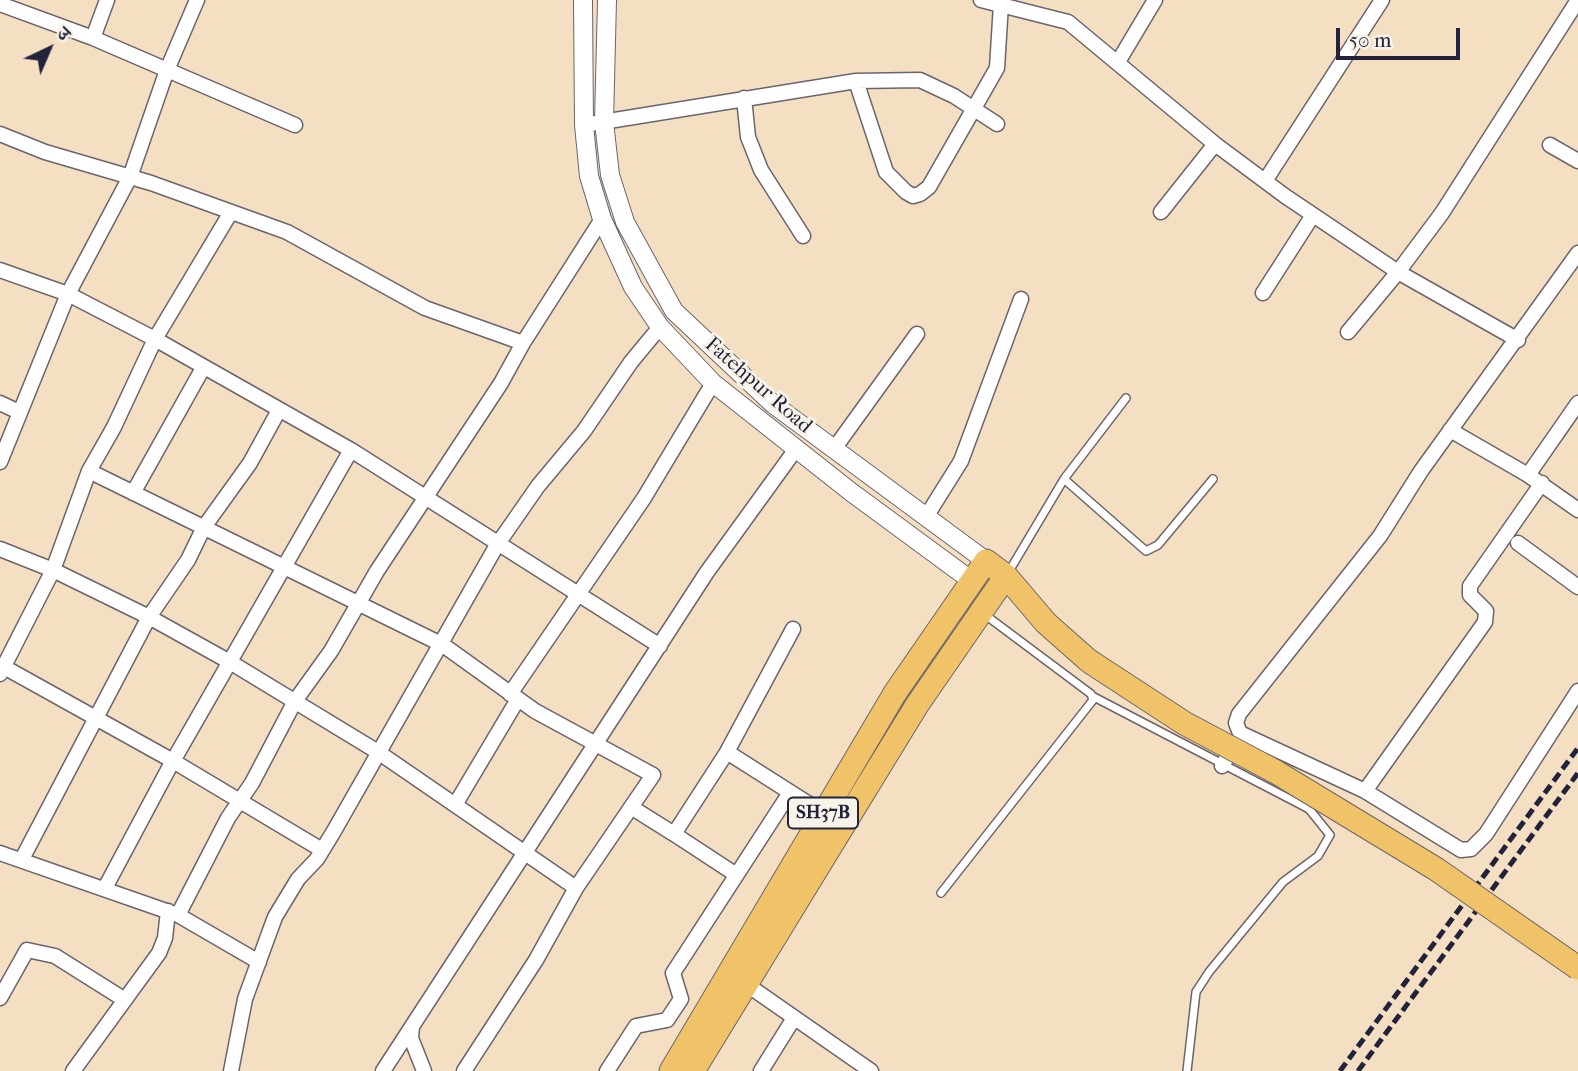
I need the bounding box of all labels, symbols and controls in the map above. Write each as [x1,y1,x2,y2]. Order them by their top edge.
north arrow [14,14,84,84]
scale bar [1340,14,1464,58]
text: उ [52,23,75,45]
text: 50 m [1349,28,1392,52]
street label: Fatehpur Road [699,333,817,439]
road number: SH37B [788,798,858,828]

